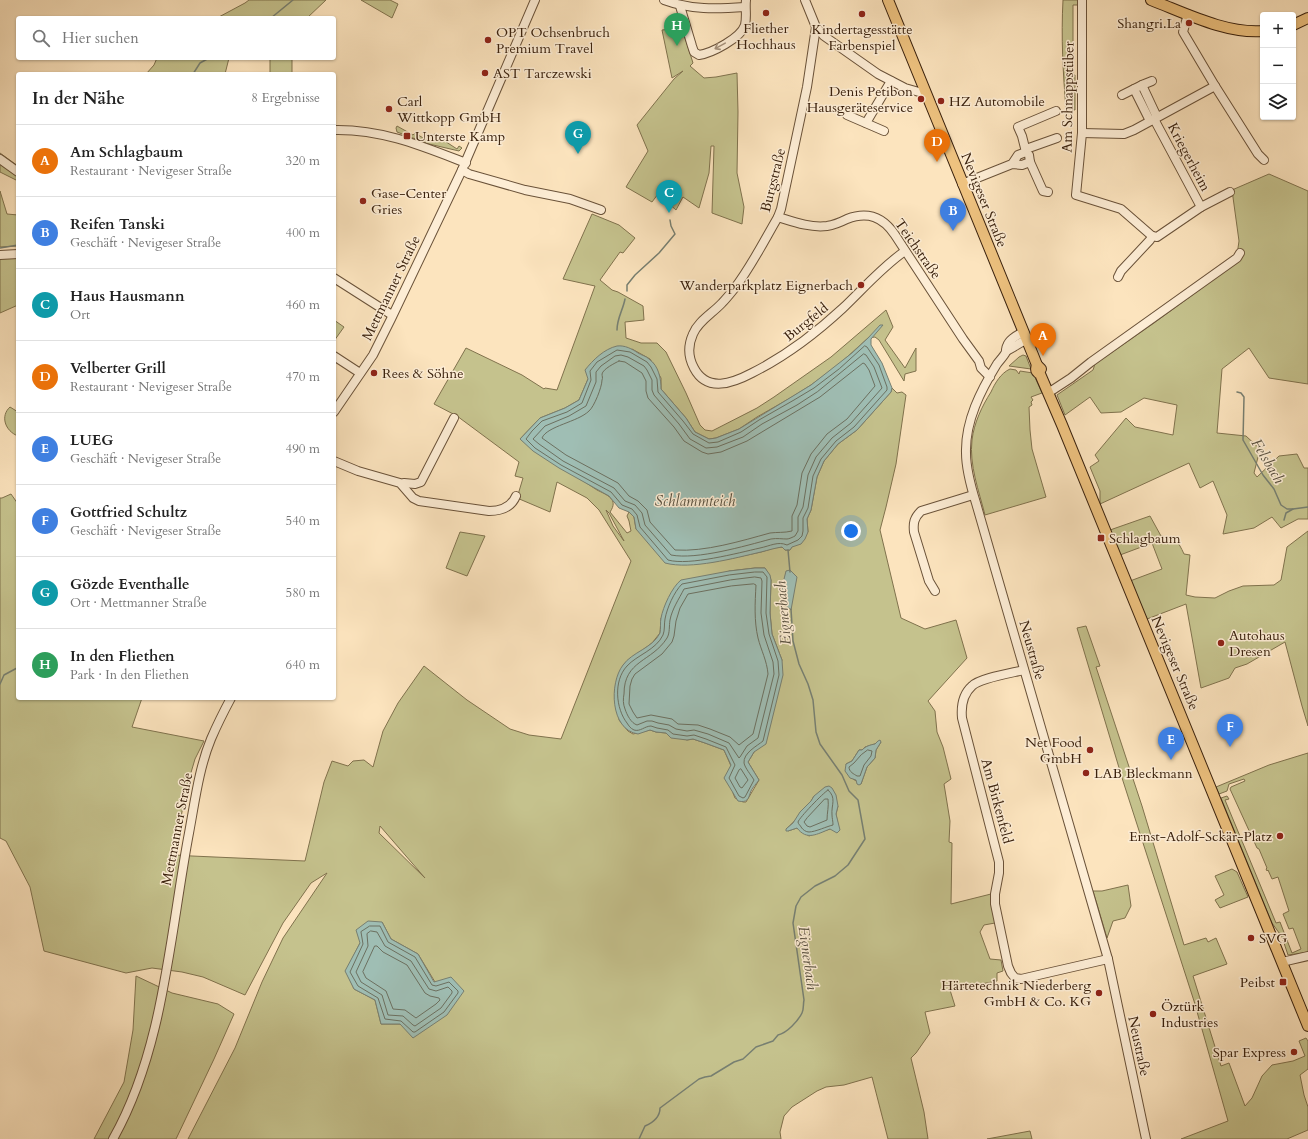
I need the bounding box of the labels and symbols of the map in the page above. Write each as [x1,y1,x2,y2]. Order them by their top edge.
marker: Fliether Hochhaus [761,8,771,18]
marker: Kindertagesstätte Farbenspiel [857,9,867,19]
pin: H [664,13,690,46]
place label: Shangri.La [1117,14,1181,33]
marker: Shangri.La [1184,18,1194,28]
place label: Fliether Hochhaus [736,19,796,54]
place label: Kindertagesstätte Farbenspiel [811,20,913,55]
place label: OPT Ochsenbruch Premium Travel [496,23,610,58]
marker: OPT Ochsenbruch Premium Travel [483,35,493,45]
street label: Am Schnappstüber [1058,40,1078,153]
one-way arrow [714,43,726,51]
place label: AST Tarczewski [493,64,592,83]
marker: AST Tarczewski [480,68,490,78]
place label: Denis Petibon Hausgeräteservice [807,82,913,117]
place label: Carl Wittkopp GmbH [396,92,501,127]
place label: HZ Automobile [949,92,1045,111]
marker: Denis Petibon Hausgeräteservice [916,94,926,104]
marker: HZ Automobile [936,96,946,106]
marker: Carl Wittkopp GmbH [384,104,394,114]
street label: Kriegerheim [1163,119,1215,195]
pin: G [565,121,591,154]
place label: Unterste Kamp [415,127,505,146]
pin: D [924,129,950,162]
marker: Unterste Kamp [402,131,412,141]
street label: Burgstraße [756,146,790,214]
street label: Nevigeser Straße [956,150,1012,250]
pin: C [656,180,682,213]
place label: Gase-Center Gries [371,184,447,219]
marker: Gase-Center Gries [358,196,368,206]
pin: B [940,198,966,231]
street label: Teichstraße [890,215,946,283]
street label: Mettmanner Straße [357,232,425,344]
place label: Wanderparkplatz Eignerbach [679,276,853,295]
marker: Wanderparkplatz Eignerbach [856,280,866,290]
street label: Burgfeld [780,298,833,346]
pin: A [1030,323,1056,356]
place label: Rees & Söhne [382,364,464,383]
marker: Rees & Söhne [369,368,379,378]
water label: Felsbach [1247,435,1290,488]
water label: Schlammteich [655,491,736,511]
your location [841,521,861,541]
place label: Schlagbaum [1109,529,1181,548]
marker: Schlagbaum [1096,533,1106,543]
water label: Eignerbach [770,579,796,646]
street label: Nevigeser Straße [1147,613,1203,713]
street label: Neustraße [1014,618,1050,682]
place label: Autohaus Dresen [1229,626,1285,661]
marker: Autohaus Dresen [1216,638,1226,648]
pin: F [1217,714,1243,747]
pin: E [1158,727,1184,760]
place label: Net Food GmbH [1025,733,1083,768]
marker: Net Food GmbH [1085,745,1095,755]
street label: Am Birkenfeld [976,756,1018,846]
place label: LAB Bleckmann [1094,764,1193,783]
marker: LAB Bleckmann [1081,768,1091,778]
street label: Mettmanner Straße [157,771,197,887]
place label: Ernst-Adolf-Sckär-Platz [1129,827,1273,846]
marker: Ernst-Adolf-Sckär-Platz [1275,831,1285,841]
water label: Eignerbach [794,925,822,992]
place label: SVG [1259,929,1287,948]
marker: SVG [1246,933,1256,943]
place label: Peibst [1240,973,1276,992]
place label: Härtetechnik Niederberg GmbH & Co. KG [941,976,1091,1011]
marker: Peibst [1278,977,1288,987]
marker: Härtetechnik Niederberg GmbH & Co. KG [1094,988,1104,998]
place label: Öztürk Industries [1161,997,1218,1032]
marker: Öztürk Industries [1148,1009,1158,1019]
street label: Neustraße [1123,1014,1155,1078]
place label: Spar Express [1213,1043,1286,1062]
marker: Spar Express [1289,1047,1299,1057]

